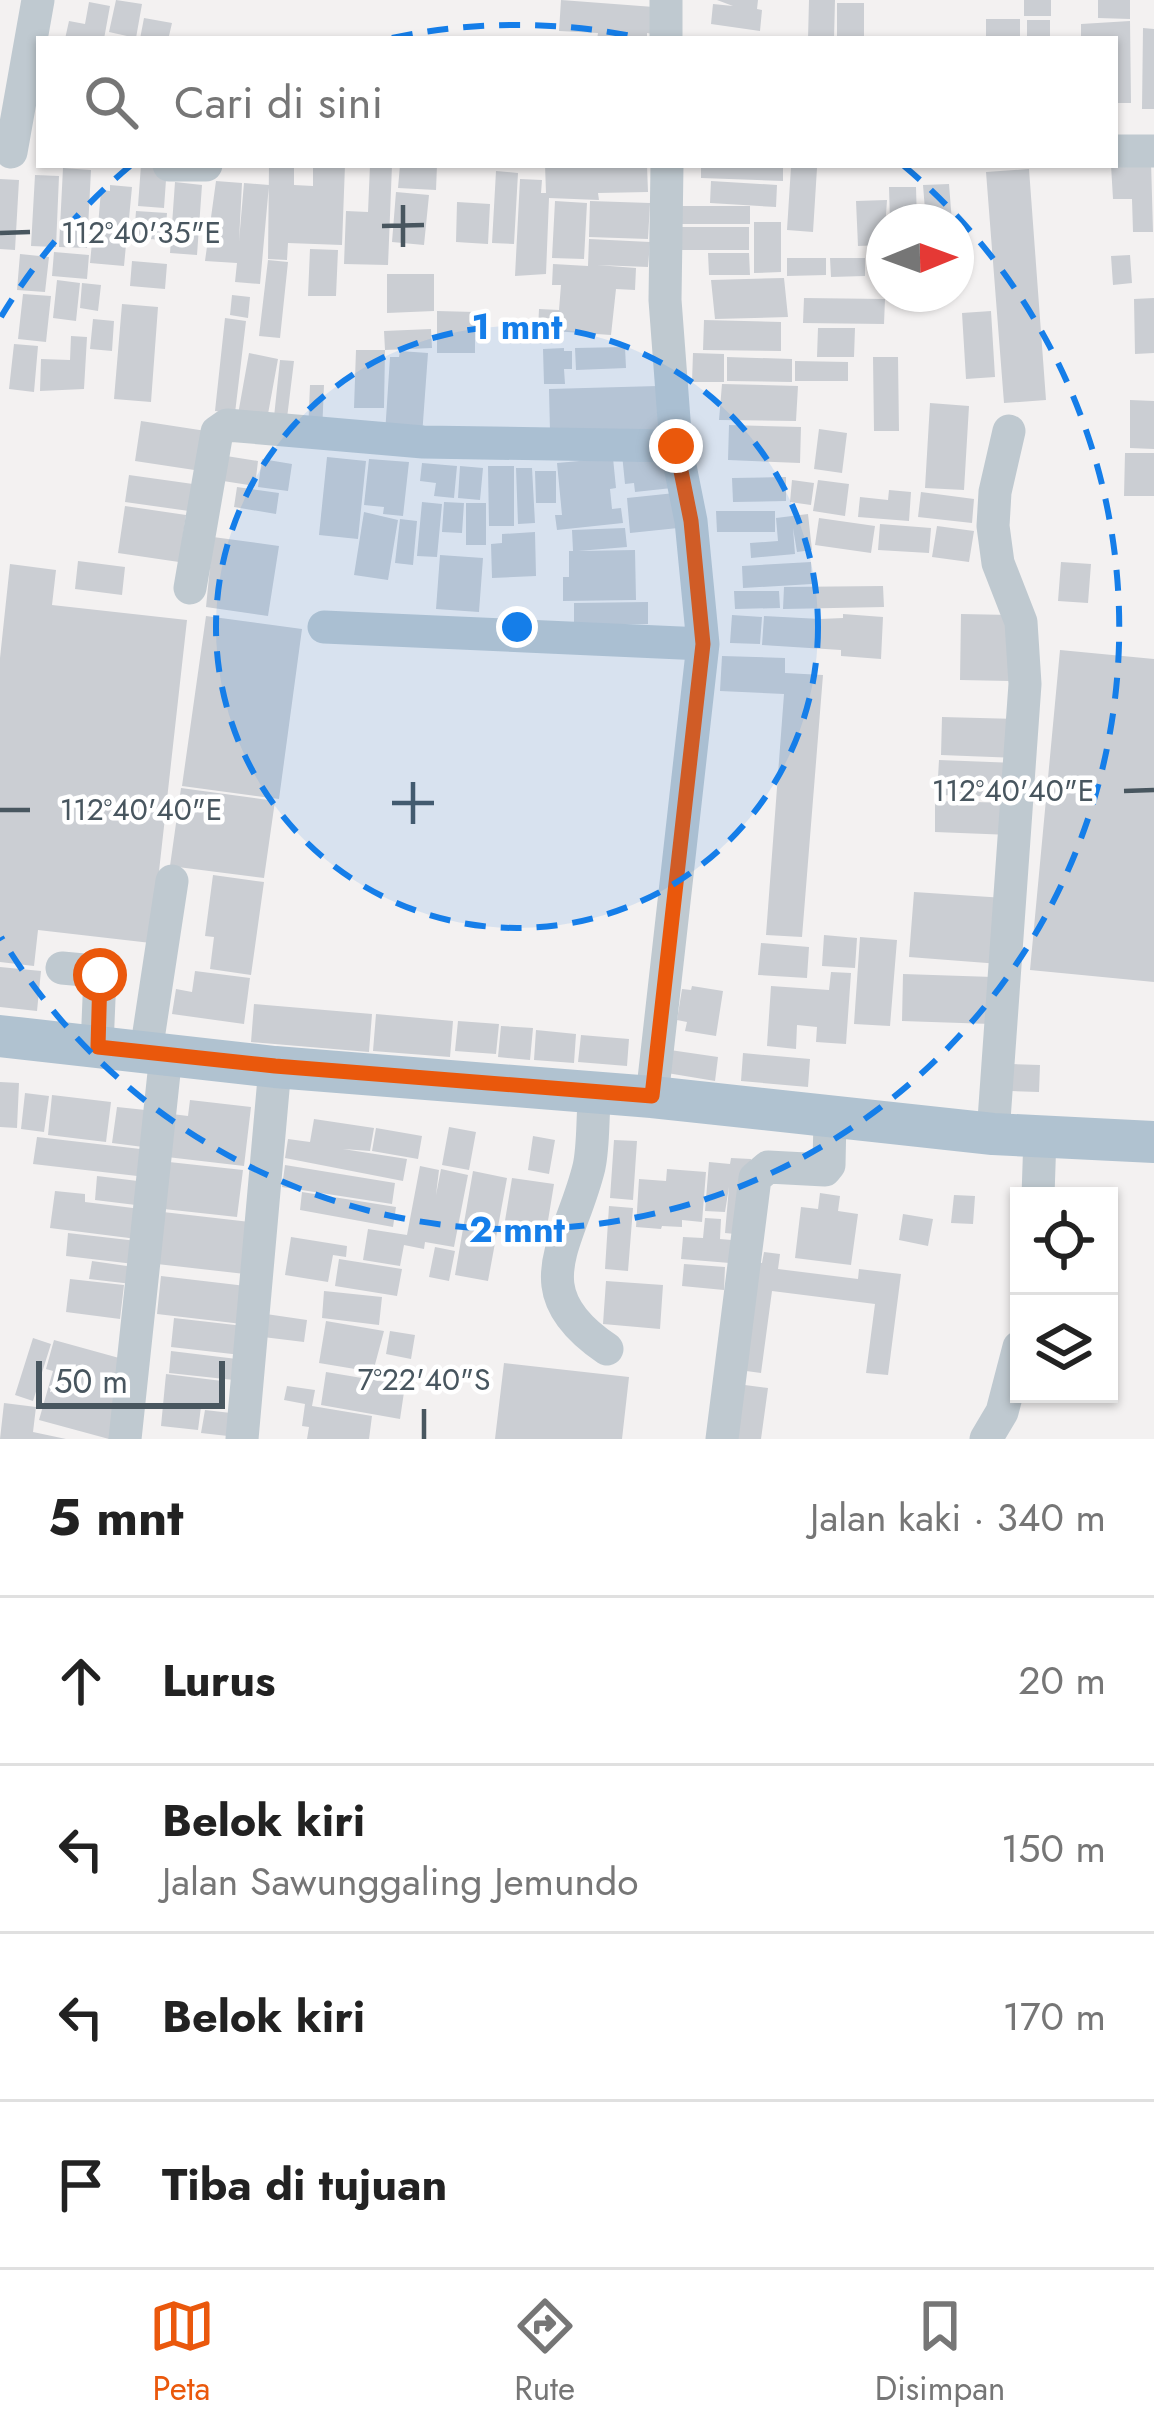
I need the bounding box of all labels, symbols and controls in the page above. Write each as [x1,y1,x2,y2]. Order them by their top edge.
search box [36,36,1118,168]
icon: search [78,69,144,135]
text: Cari di sini [174,70,383,135]
north arrow [866,204,974,312]
text: 112°40'35"E [61,211,221,254]
text: 1 mnt [472,300,563,352]
route end [649,419,703,473]
centre of rings [496,606,538,648]
text: 112°40'40"E [932,769,1094,812]
text: 112°40'40"E [60,788,222,831]
route start [73,948,127,1002]
map controls [1010,1187,1118,1403]
button: locate [1010,1187,1118,1295]
text: 2 mnt [469,1203,566,1255]
button: layers [1010,1295,1118,1403]
scale bar [36,1355,225,1408]
text: 50 m [54,1358,128,1405]
text: 7°22'40"S [358,1358,490,1401]
text: 5 mnt [48,1480,184,1554]
text: Jalan kaki · 340 m [810,1489,1106,1546]
icon: ahead [48,1648,114,1714]
text: Lurus [162,1648,276,1713]
text: 20 m [1018,1652,1106,1709]
text: Belok kiri [162,1788,365,1853]
icon: left [48,1816,114,1882]
text: 150 m [1001,1820,1106,1877]
text: Jalan Sawunggaling Jemundo [162,1853,639,1910]
icon: left [48,1984,114,2050]
text: Belok kiri [162,1984,365,2049]
text: 170 m [1002,1988,1106,2045]
icon: arrive [48,2152,114,2218]
text: Tiba di tujuan [162,2152,447,2217]
tab: Peta [149,2293,215,2412]
tab: Rute [512,2293,578,2412]
tab: Disimpan [875,2293,1005,2412]

